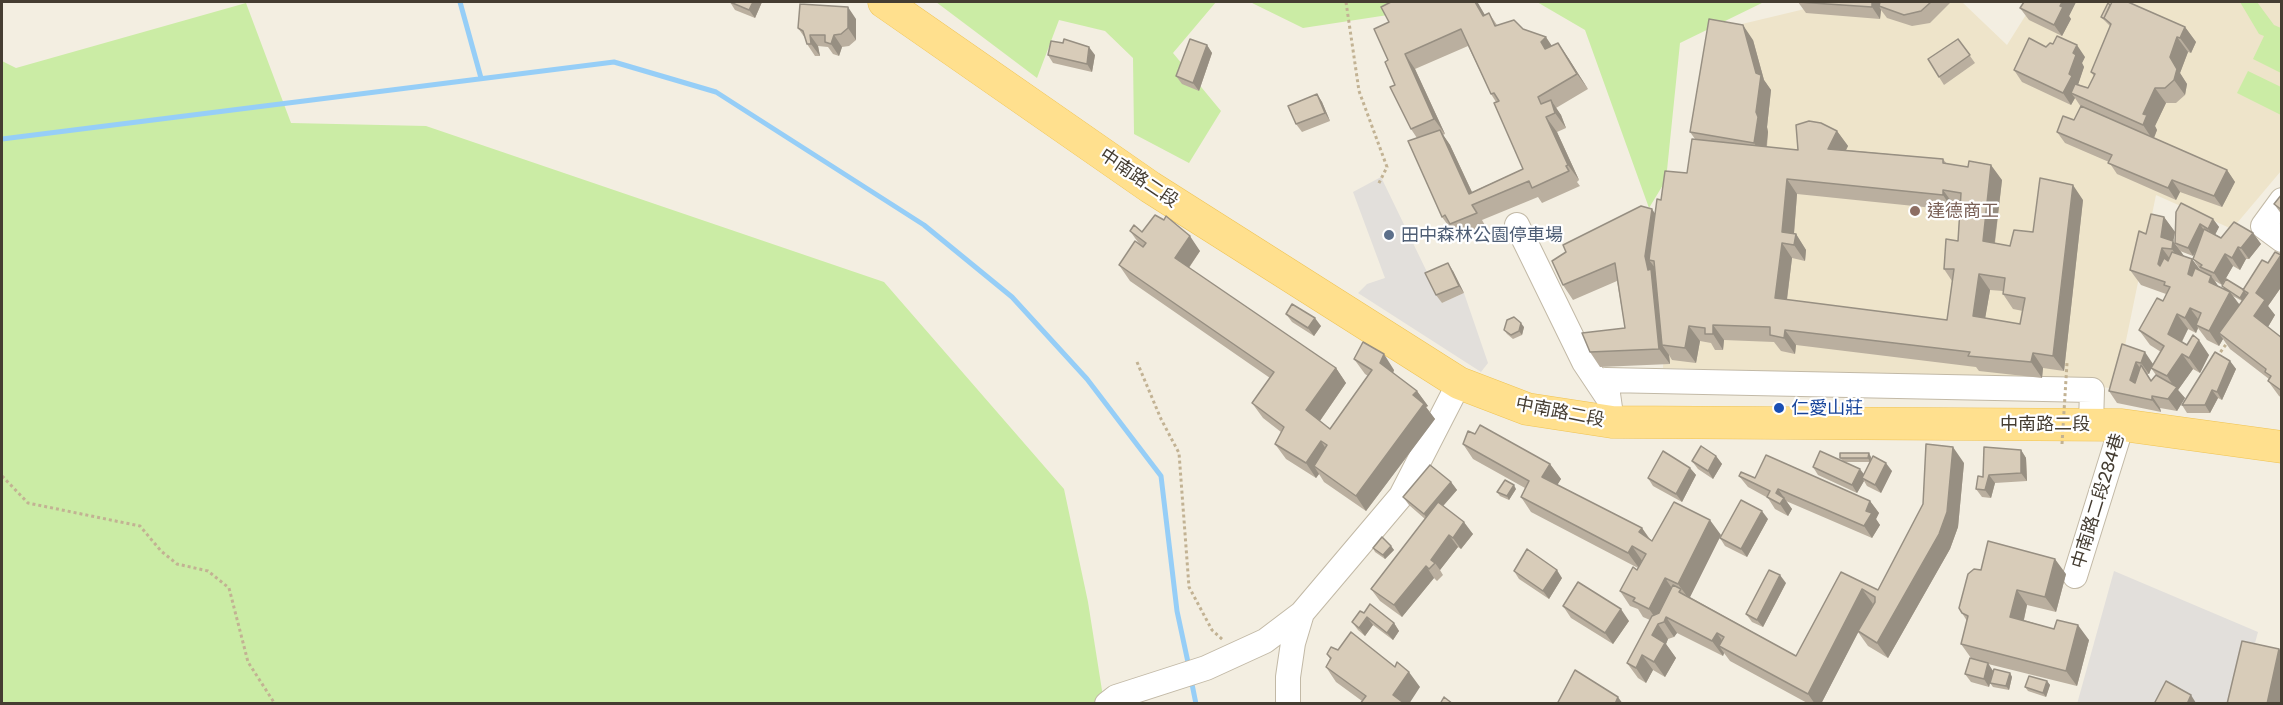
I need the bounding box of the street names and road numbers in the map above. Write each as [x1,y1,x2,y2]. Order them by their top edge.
street label: 中南路二段 [1096,144,1182,212]
street label: 中南路二段 [1514,393,1606,431]
street label: 中南路二段 [2000,413,2090,435]
street label: 中南路二段284巷 [2067,431,2129,571]

